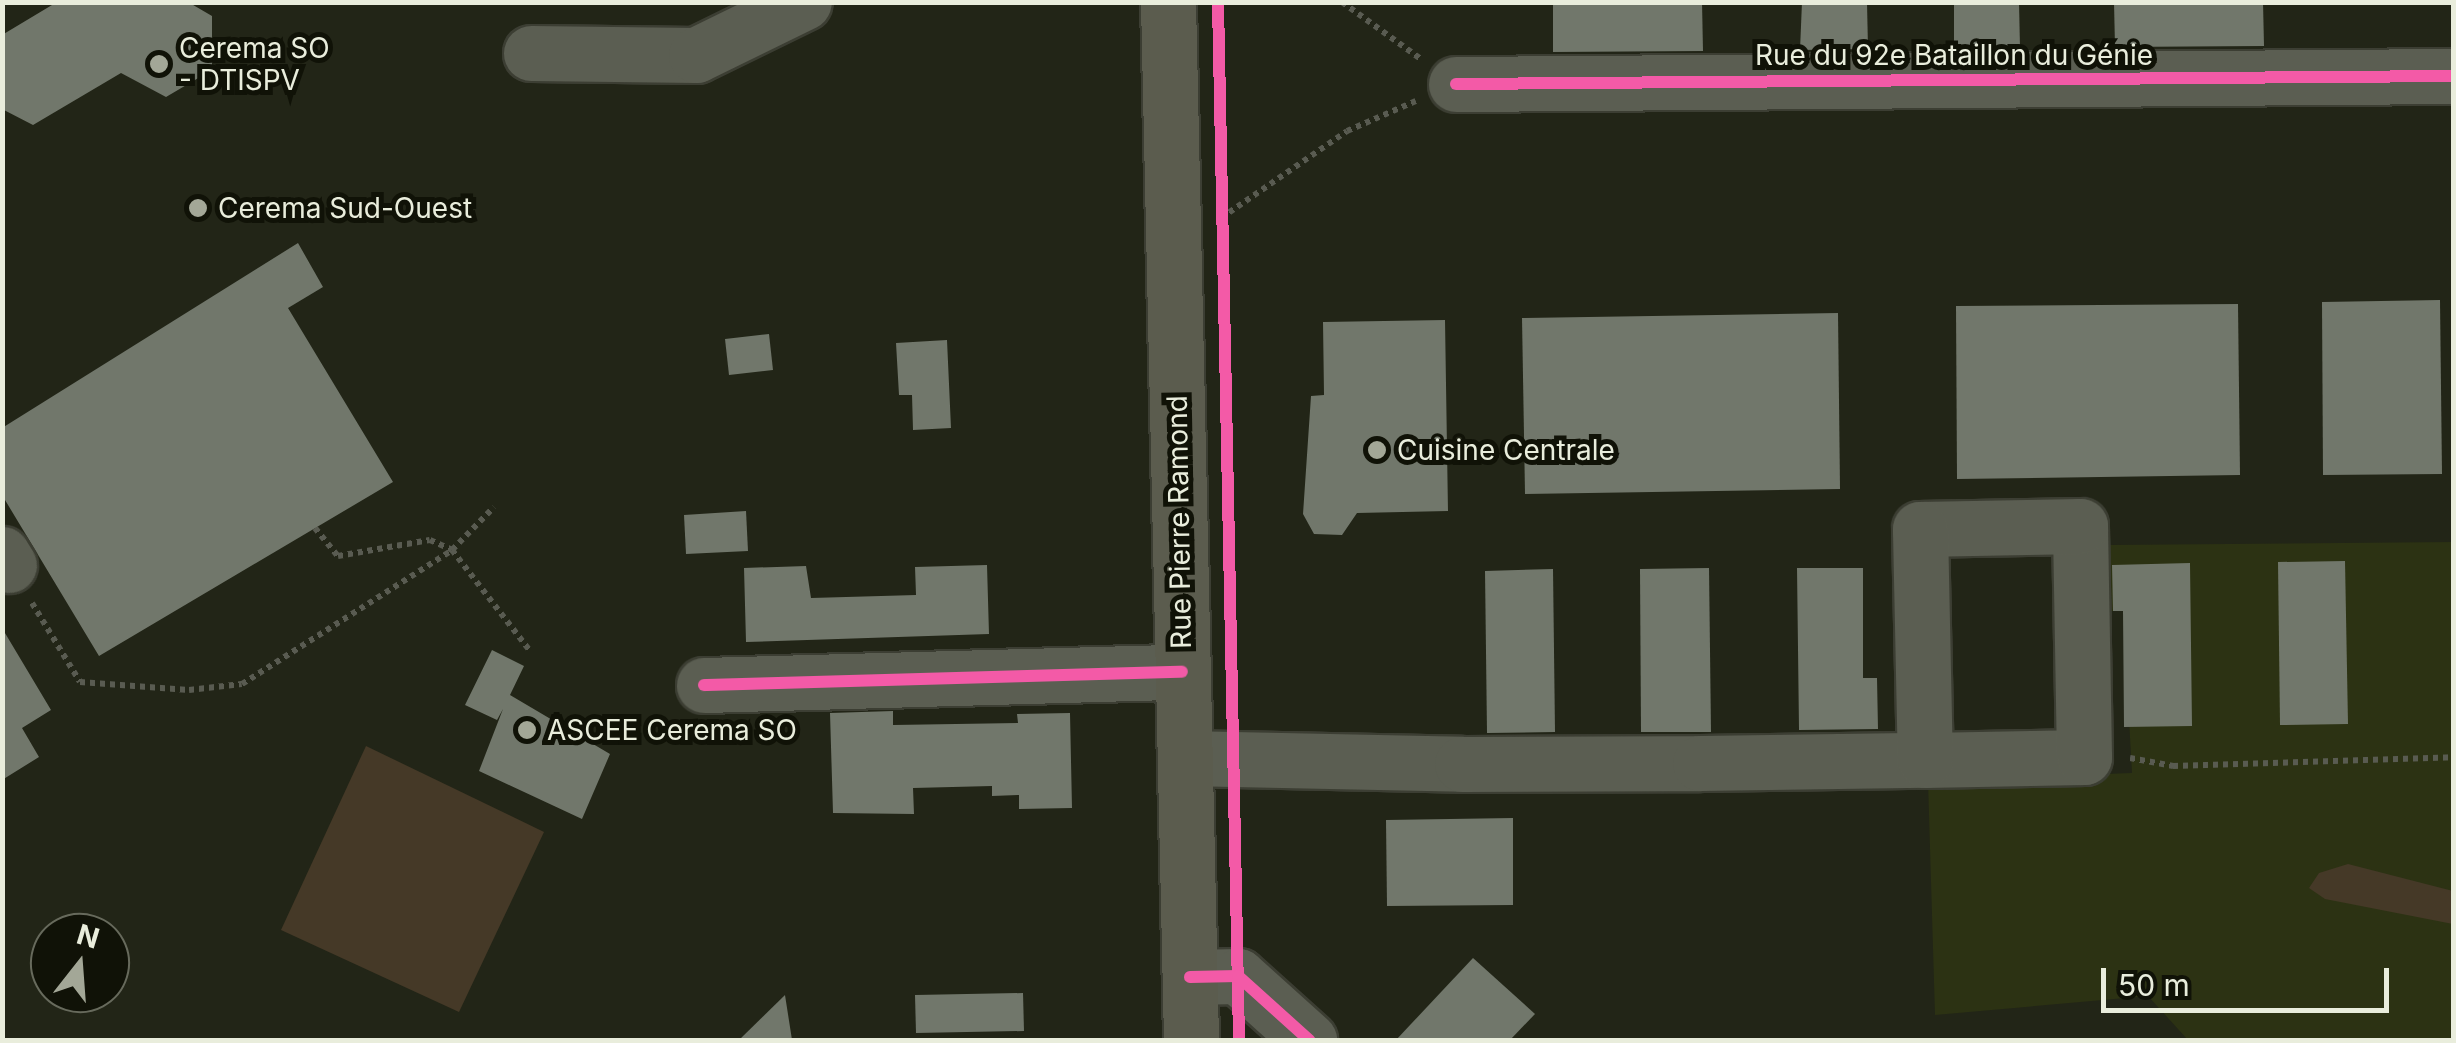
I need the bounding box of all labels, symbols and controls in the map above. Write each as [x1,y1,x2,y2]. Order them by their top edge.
place label: Cerema SO - DTISPV [179,31,330,97]
street label: Rue du 92e Bataillon du Génie [1755,38,2153,72]
marker: Cerema SO - DTISPV [148,53,170,75]
place label: Cerema Sud-Ouest [218,191,472,225]
marker: Cerema Sud-Ouest [187,197,209,219]
street label: Rue Pierre Ramond [1160,395,1198,649]
place label: Cuisine Centrale [1397,433,1615,467]
marker: Cuisine Centrale [1366,439,1388,461]
place label: ASCEE Cerema SO [547,713,797,747]
marker: ASCEE Cerema SO [516,719,538,741]
north arrow [30,913,130,1013]
text: N [73,917,103,956]
scale bar [2106,948,2394,1010]
text: 50 m [2118,967,2190,1003]

